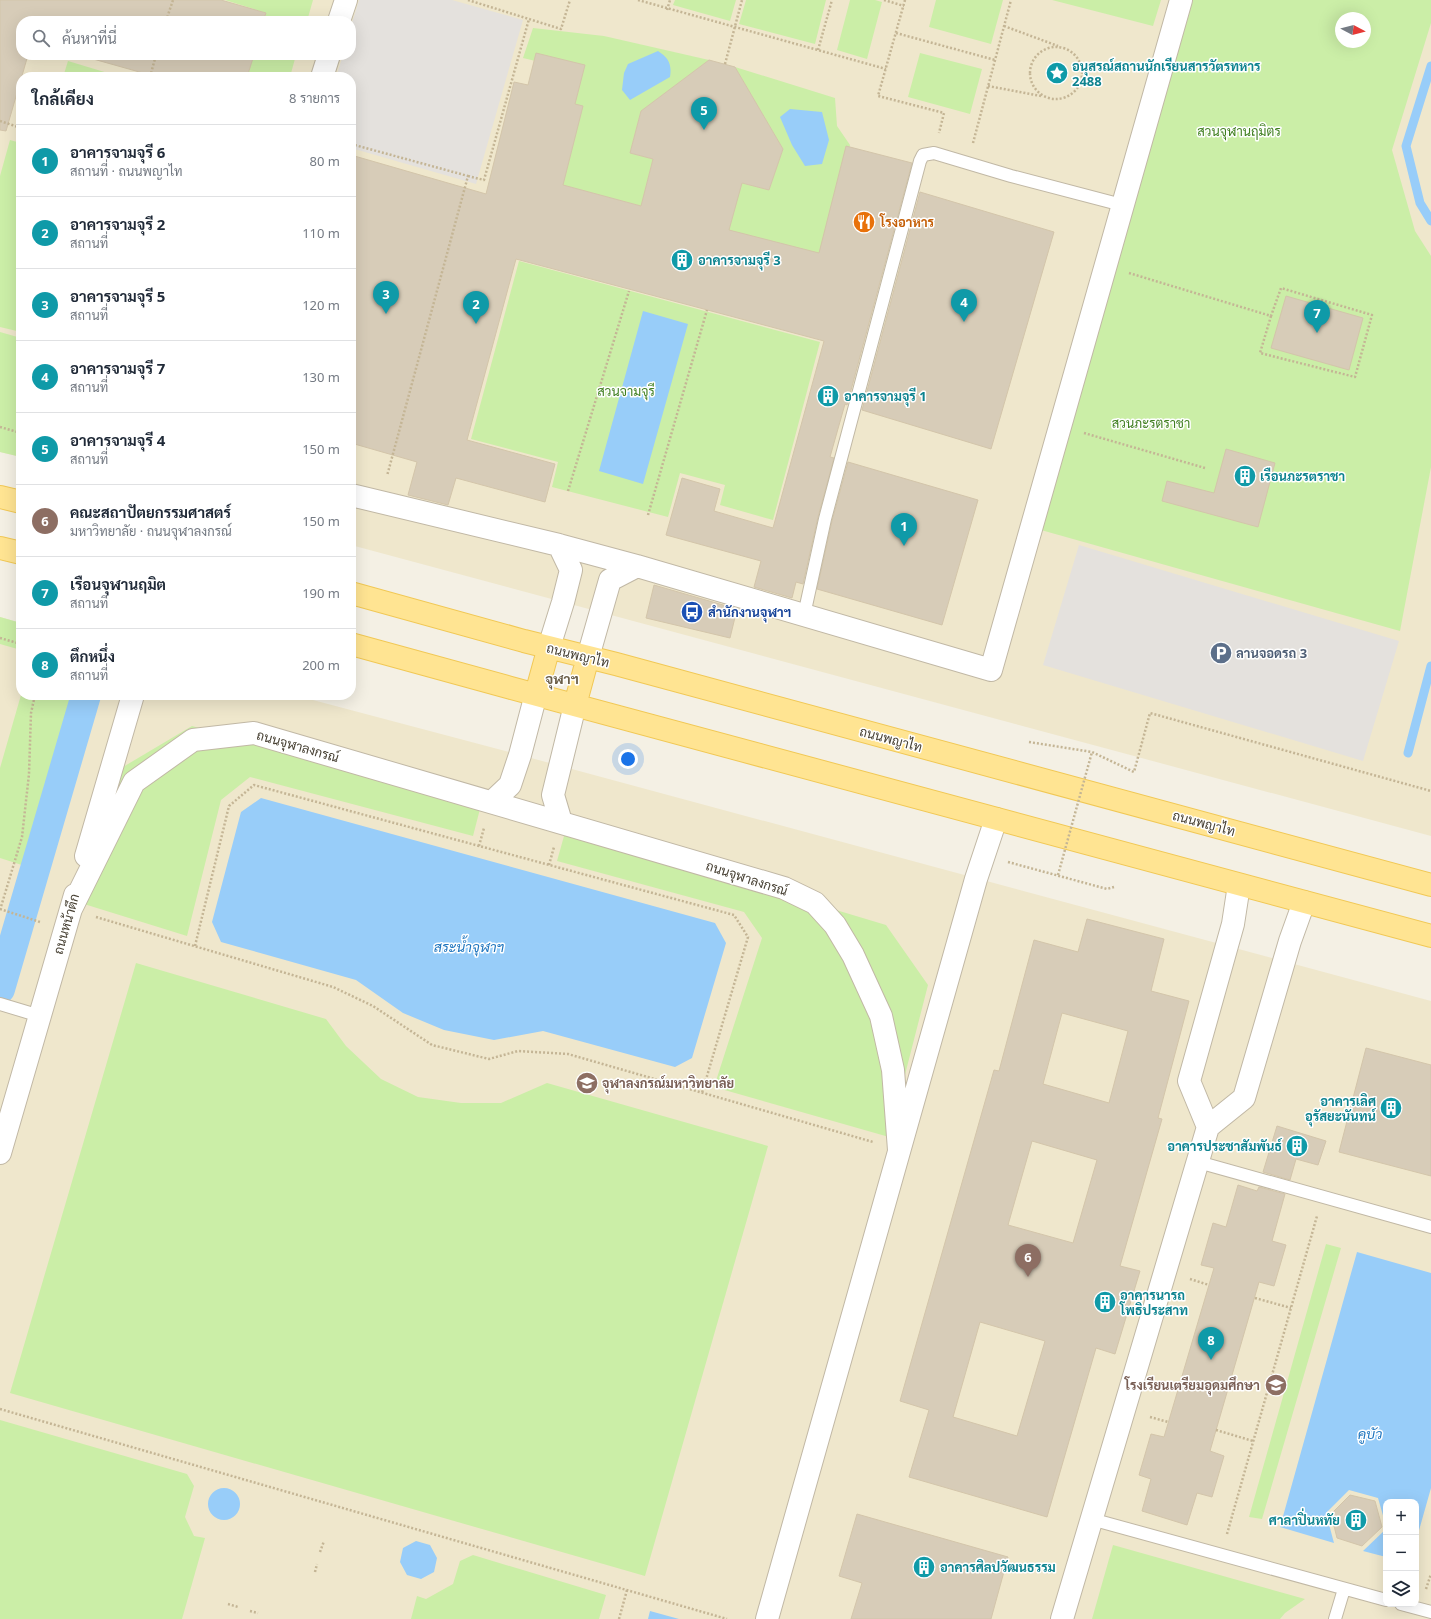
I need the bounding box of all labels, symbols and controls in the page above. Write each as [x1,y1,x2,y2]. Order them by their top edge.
north arrow [1335,12,1371,48]
search box [16,16,356,60]
icon: search [30,27,52,49]
text: ค้นหาที่นี่ [62,28,117,48]
place label: อนุสรณ์สถานนักเรียนสารวัตรทหาร 2488 [1072,57,1261,90]
place icon: อนุสรณ์สถานนักเรียนสารวัตรทหาร 2488 [1044,60,1070,86]
text: ใกล้เคียง [32,87,94,110]
text: 8 รายการ [289,89,340,107]
pin: 5 [691,97,717,130]
park label: สวนจุฬานฤมิตร [1197,122,1281,141]
text: อาคารจามจุรี 6 [70,142,165,162]
text: 1 [41,152,49,170]
text: 80 m [310,152,340,170]
text: สถานที่ · ถนนพญาไท [70,162,183,180]
restaurant icon: โรงอาหาร [851,209,877,235]
place label: โรงอาหาร [879,213,935,231]
text: อาคารจามจุรี 2 [70,214,165,234]
text: 2 [41,224,49,242]
text: 110 m [302,224,340,242]
text: สถานที่ [70,234,108,252]
building icon: อาคารจามจุรี 3 [669,247,695,273]
place label: อาคารจามจุรี 3 [698,251,781,271]
pin: 3 [373,281,399,314]
text: อาคารจามจุรี 5 [70,286,165,306]
pin: 4 [951,289,977,322]
pin: 2 [463,291,489,324]
text: 3 [41,296,49,314]
text: 120 m [302,296,340,314]
pin: 7 [1304,300,1330,333]
text: สถานที่ [70,306,108,324]
text: อาคารจามจุรี 7 [70,358,165,378]
text: 4 [41,368,49,386]
text: 130 m [302,368,340,386]
text: สถานที่ [70,378,108,396]
park label: สวนจามจุรี [597,382,655,401]
building icon: อาคารจามจุรี 1 [815,383,841,409]
place label: อาคารจามจุรี 1 [844,387,927,407]
park label: สวนภะรตราชา [1112,414,1190,432]
text: อาคารจามจุรี 4 [70,430,165,450]
text: 5 [41,440,49,458]
text: 150 m [302,440,340,458]
text: สถานที่ [70,450,108,468]
building icon: เรือนภะรตราชา [1232,463,1258,489]
place label: เรือนภะรตราชา [1260,467,1345,485]
text: คณะสถาปัตยกรรมศาสตร์ [70,502,231,522]
text: 6 [41,512,49,530]
text: 150 m [302,512,340,530]
pin: 1 [891,513,917,546]
text: มหาวิทยาลัย · ถนนจุฬาลงกรณ์ [70,522,232,540]
text: เรือนจุฬานฤมิต [70,574,166,594]
text: 7 [41,584,49,602]
text: 190 m [302,584,340,602]
text: สถานที่ [70,594,108,612]
bus stop icon: สำนักงานจุฬาฯ [679,599,705,625]
place label: สำนักงานจุฬาฯ [708,603,791,623]
street label: ถนนพญาไท [545,639,611,671]
parking icon: ลานจอดรถ 3 [1208,640,1234,666]
place label: ลานจอดรถ 3 [1236,644,1307,662]
text: ตึกหนึ่ง [70,646,115,666]
text: 8 [41,656,49,674]
text: 200 m [302,656,340,674]
text: สถานที่ [70,666,108,684]
district label: จุฬาฯ [545,669,579,690]
street label: ถนนพญาไท [858,722,924,756]
street label: ถนนจุฬาลงกรณ์ [254,726,342,767]
your location [618,749,638,769]
street label: ถนนพญาไท [1171,806,1237,840]
street label: ถนนจุฬาลงกรณ์ [703,856,790,901]
street label: ถนนหน้าตึก [49,892,83,956]
water label: สระน้ำจุฬาฯ [434,935,505,957]
school or university icon: จุฬาลงกรณ์มหาวิทยาลัย [574,1070,600,1096]
place label: จุฬาลงกรณ์มหาวิทยาลัย [602,1074,734,1094]
place label: อาคารเลิศ อุรัสยะนันทน์ [1305,1092,1377,1127]
building icon: อาคารเลิศ อุรัสยะนันทน์ [1378,1095,1404,1121]
building icon: อาคารประชาสัมพันธ์ [1284,1133,1310,1159]
place label: อาคารประชาสัมพันธ์ [1167,1137,1283,1155]
pin: 6 [1015,1244,1041,1277]
place label: อาคารนารถ โพธิประสาท [1119,1286,1188,1319]
building icon: อาคารนารถ โพธิประสาท [1092,1289,1118,1315]
pin: 8 [1198,1327,1224,1360]
school or university icon: โรงเรียนเตรียมอุดมศึกษา [1263,1372,1289,1398]
place label: โรงเรียนเตรียมอุดมศึกษา [1124,1376,1260,1396]
water label: คูบัว [1358,1424,1382,1444]
map controls [1383,1499,1419,1607]
button: + [1383,1499,1419,1535]
building icon: ศาลาปิ่นหทัย [1343,1507,1369,1533]
place label: ศาลาปิ่นหทัย [1269,1508,1340,1529]
button: − [1383,1535,1419,1571]
building icon: อาคารศิลปวัฒนธรรม [911,1554,937,1580]
place label: อาคารศิลปวัฒนธรรม [940,1558,1056,1576]
button: layers [1383,1571,1419,1607]

